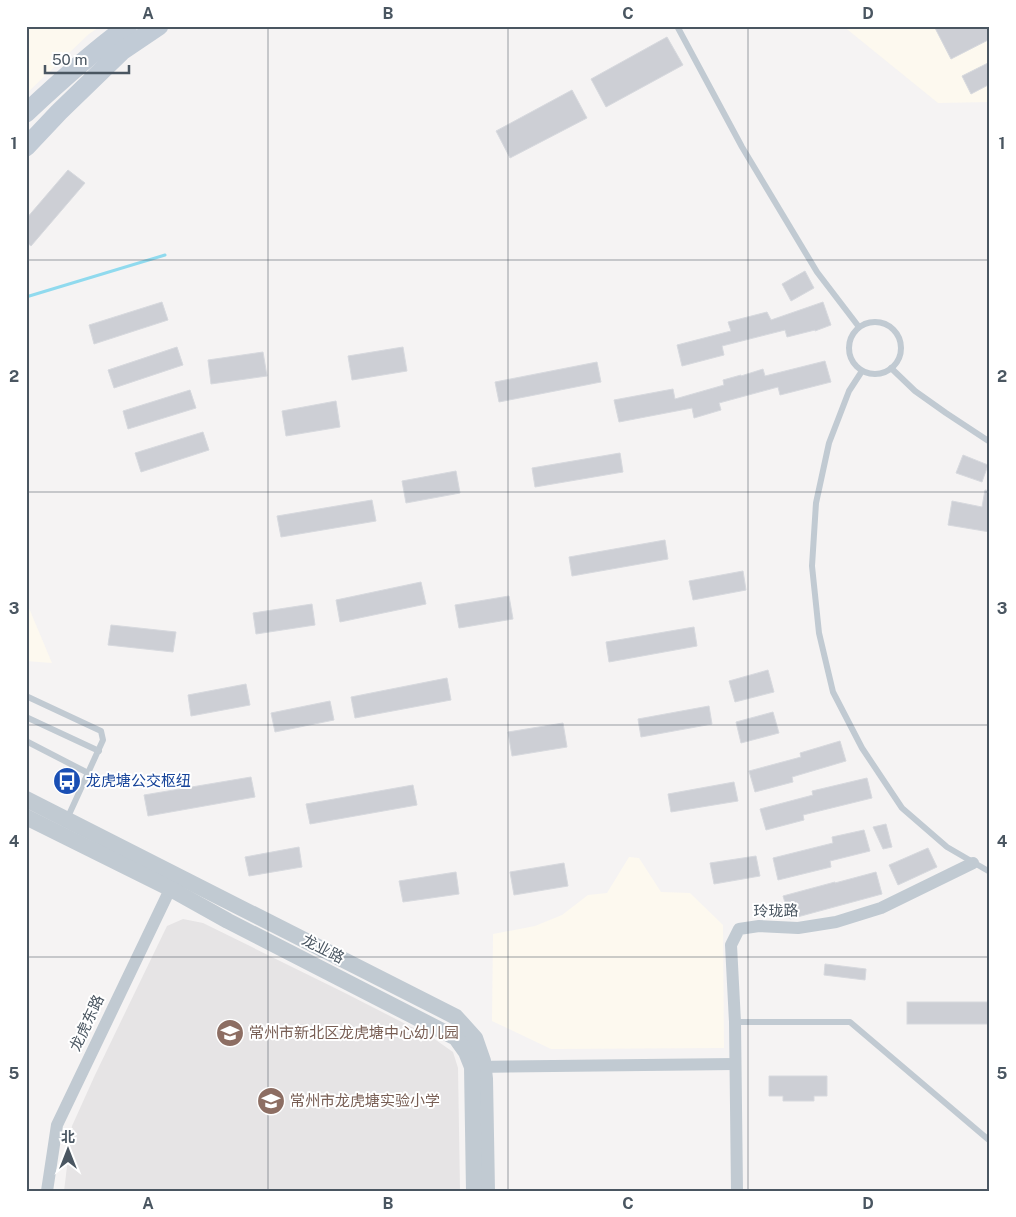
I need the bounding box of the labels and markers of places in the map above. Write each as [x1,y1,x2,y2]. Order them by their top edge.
bus stop icon: 龙虎塘公交枢纽 [52,766,82,796]
place label: 龙虎塘公交枢纽 [86,772,191,789]
school or university icon: 常州市新北区龙虎塘中心幼儿园 [215,1018,245,1048]
place label: 常州市新北区龙虎塘中心幼儿园 [249,1024,459,1041]
school or university icon: 常州市龙虎塘实验小学 [256,1086,286,1116]
place label: 常州市龙虎塘实验小学 [290,1092,440,1109]

